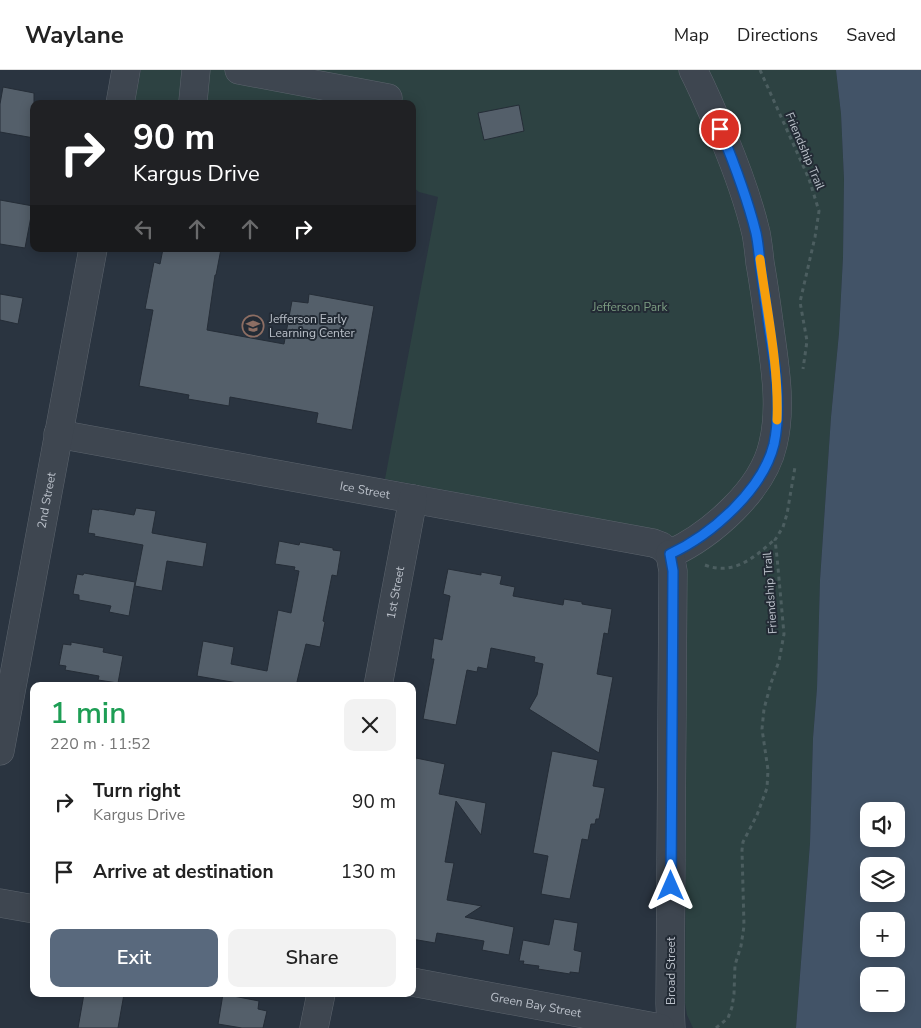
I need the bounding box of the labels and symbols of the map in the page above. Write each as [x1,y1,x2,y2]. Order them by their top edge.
pin [699,108,741,150]
street label: Friendship Trail [782,110,829,192]
park label: Jefferson Park [592,299,668,315]
place label: Jefferson Early Learning Center [268,311,355,341]
school or university icon: Jefferson Early Learning Center [241,314,265,338]
street label: 2nd Street [33,470,60,530]
street label: Ice Street [338,478,392,503]
street label: Friendship Trail [759,551,781,635]
street label: 1st Street [383,564,408,620]
position arrow [644,859,696,911]
street label: Broad Street [663,936,679,1005]
street label: Green Bay Street [489,989,583,1021]

